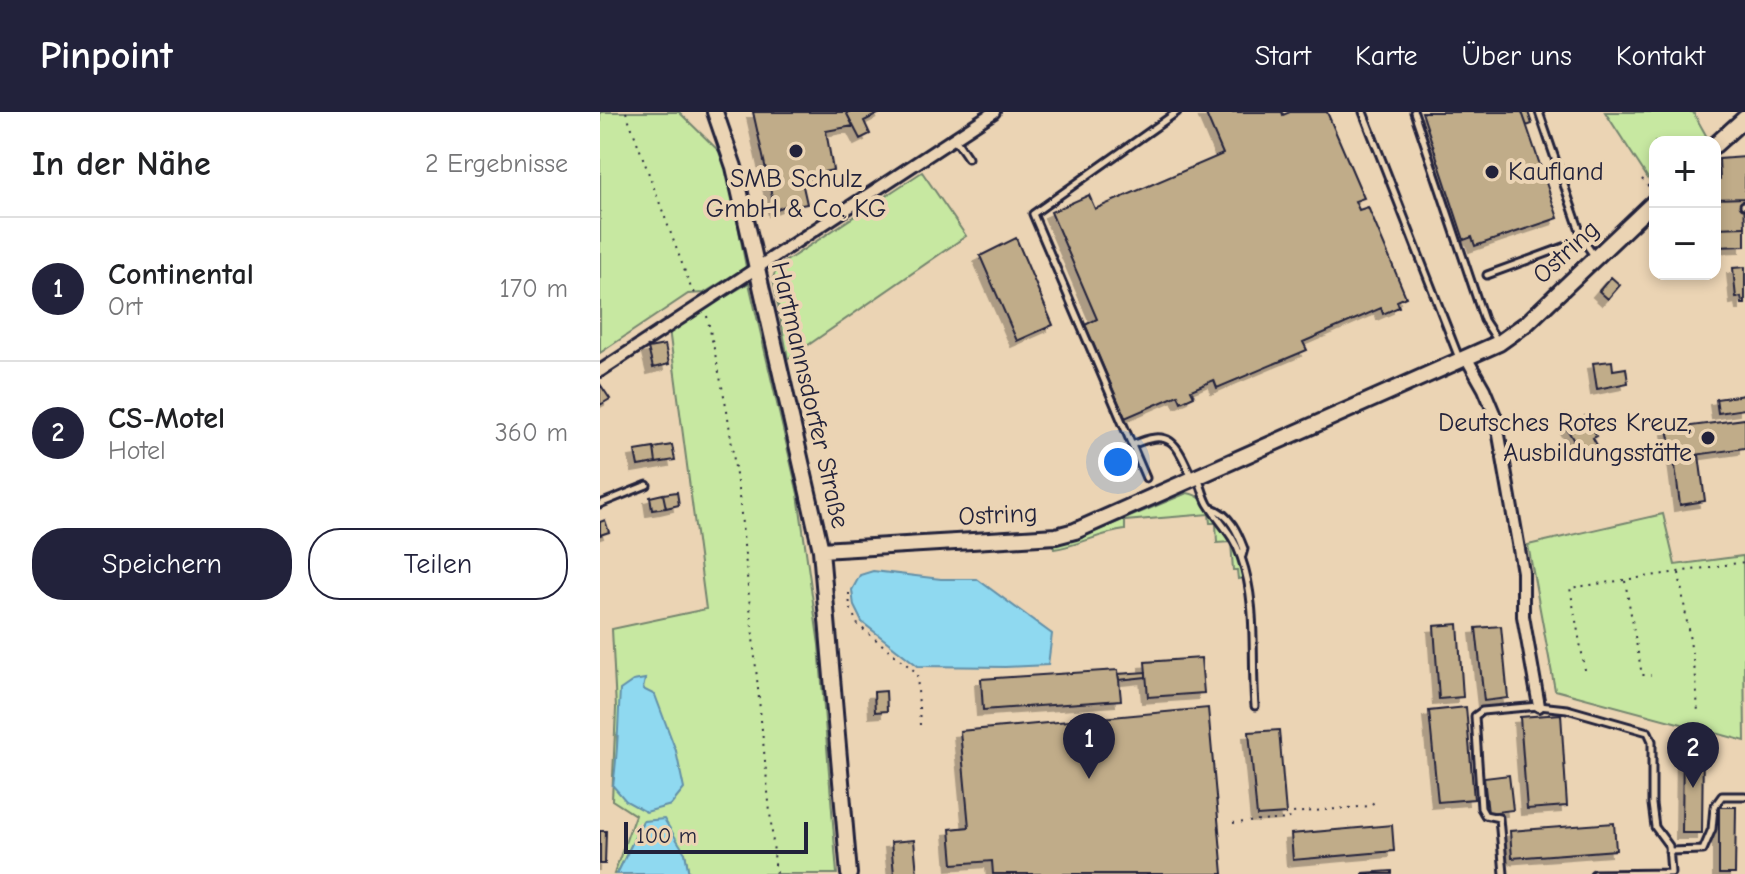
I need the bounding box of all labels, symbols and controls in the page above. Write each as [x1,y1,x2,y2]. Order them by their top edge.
text: Pinpoint [40,34,173,78]
text: Start [1255,40,1311,72]
text: Karte [1355,40,1418,72]
text: Über uns [1462,40,1572,72]
text: Kontakt [1616,40,1705,72]
map controls [1649,136,1721,280]
button: + [1649,136,1721,208]
marker: SMB Schulz GmbH & Co. KG [787,142,805,160]
text: In der Nähe [32,144,211,184]
text: 2 Ergebnisse [425,149,568,179]
place label: Kaufland [1508,157,1604,187]
marker: Kaufland [1483,163,1501,181]
place label: SMB Schulz GmbH & Co. KG [706,164,886,224]
button: − [1649,208,1721,280]
street label: Ostring [1527,214,1605,290]
text: Continental [108,257,254,292]
street label: Hartmannsdorfer Straße [765,259,855,531]
text: 1 [53,274,63,304]
text: 170 m [499,274,568,304]
text: Ort [108,292,142,322]
text: CS-Motel [108,401,225,436]
place label: Deutsches Rotes Kreuz, Ausbildungsstätte [1438,408,1692,468]
text: 2 [52,418,64,448]
text: 360 m [495,418,568,448]
marker: Deutsches Rotes Kreuz, Ausbildungsstätte [1699,429,1717,447]
text: Hotel [108,436,166,466]
your location [1098,442,1138,482]
street label: Ostring [958,498,1038,532]
button: Speichern [32,528,292,600]
button: Teilen [308,528,568,600]
pin: 1 [1063,713,1115,779]
pin: 2 [1667,722,1719,788]
scale bar [624,818,808,854]
text: 100 m [636,823,697,849]

